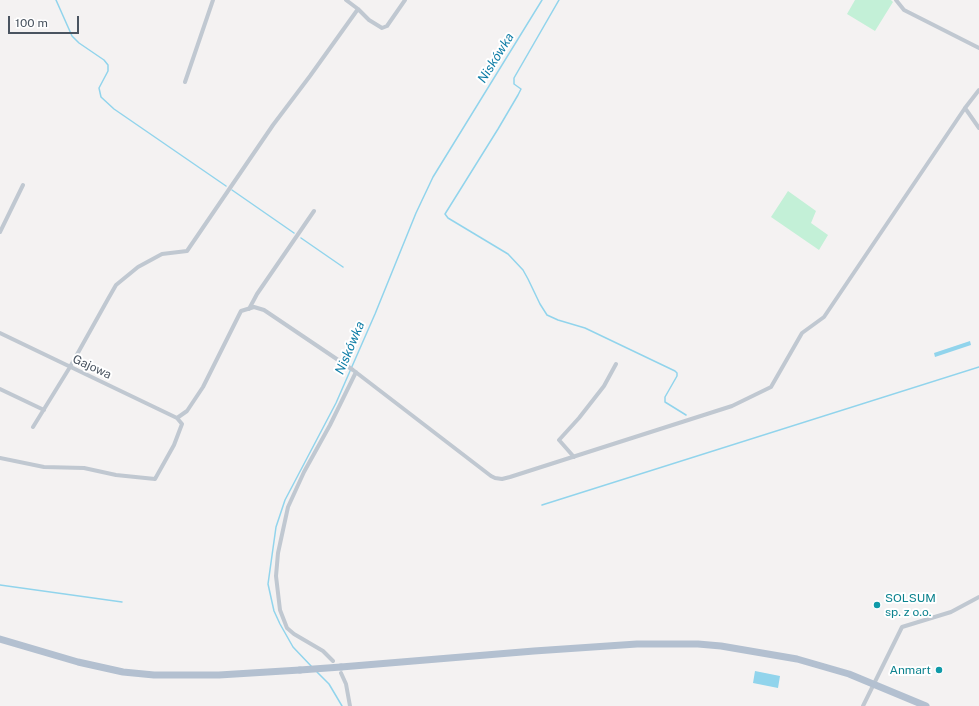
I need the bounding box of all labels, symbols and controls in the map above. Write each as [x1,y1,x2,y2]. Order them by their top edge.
scale bar [10,8,81,34]
text: 100 m [15,16,48,30]
water label: Niskówka [475,30,517,86]
water label: Niskówka [332,319,368,377]
street label: Gajowa [70,352,114,382]
place label: SOLSUM sp. z o.o. [885,591,936,619]
marker: SOLSUM sp. z o.o. [872,600,882,610]
place label: Anmart [889,663,931,677]
marker: Anmart [934,665,944,675]

